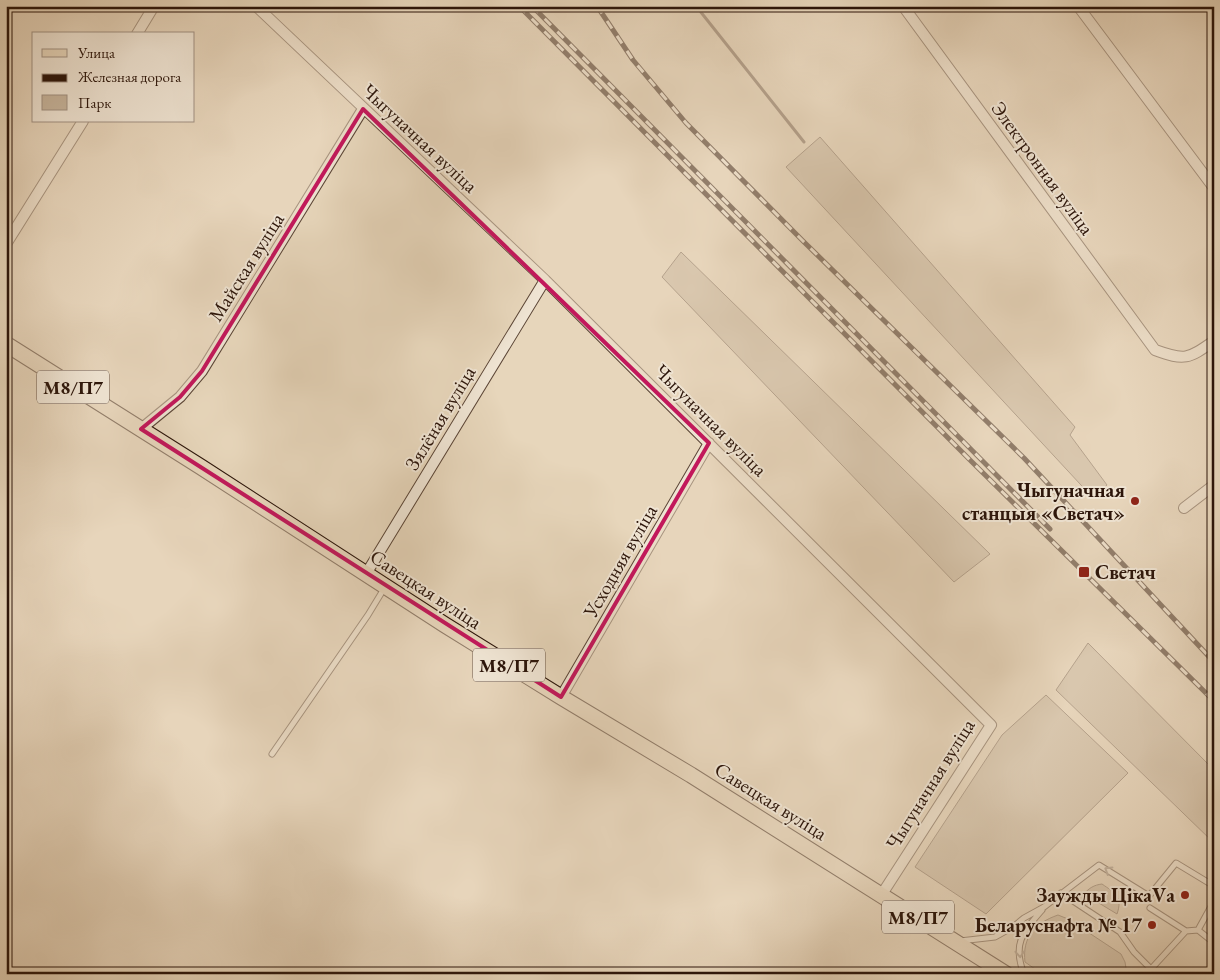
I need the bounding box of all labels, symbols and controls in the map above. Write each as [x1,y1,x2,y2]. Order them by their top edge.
legend [32,32,195,122]
text: Улица [77,43,115,62]
text: Железная дорога [77,67,181,86]
street label: Чыгуначная вуліца [357,78,483,198]
text: Парк [78,93,111,112]
street label: Электронная вуліца [986,96,1100,240]
street label: Майская вуліца [202,208,290,326]
street label: Чыгуначная вуліца [649,358,773,482]
street label: Зялёная вуліца [399,361,481,475]
road number: М8/П7 [37,371,109,404]
place label: Чыгуначная станцыя «Светач» [962,477,1125,526]
marker: Чыгуначная станцыя «Светач» [1129,495,1141,507]
street label: Усходняя вуліца [577,500,663,623]
street label: Савецкая вуліца [365,543,487,635]
place label: Светач [1095,559,1156,585]
marker: Светач [1077,565,1091,579]
road number: М8/П7 [473,648,545,682]
street label: Чыгуначная вуліца [879,714,981,854]
street label: Савецкая вуліца [710,756,832,846]
one-way arrow [1105,867,1114,877]
place label: Заужды ЦікаVа [1036,882,1175,908]
marker: Заужды ЦікаVа [1179,889,1191,901]
road number: М8/П7 [882,900,954,934]
place label: Беларуснафта № 17 [975,912,1142,938]
marker: Беларуснафта № 17 [1146,919,1158,931]
one-way arrow [1014,951,1025,959]

